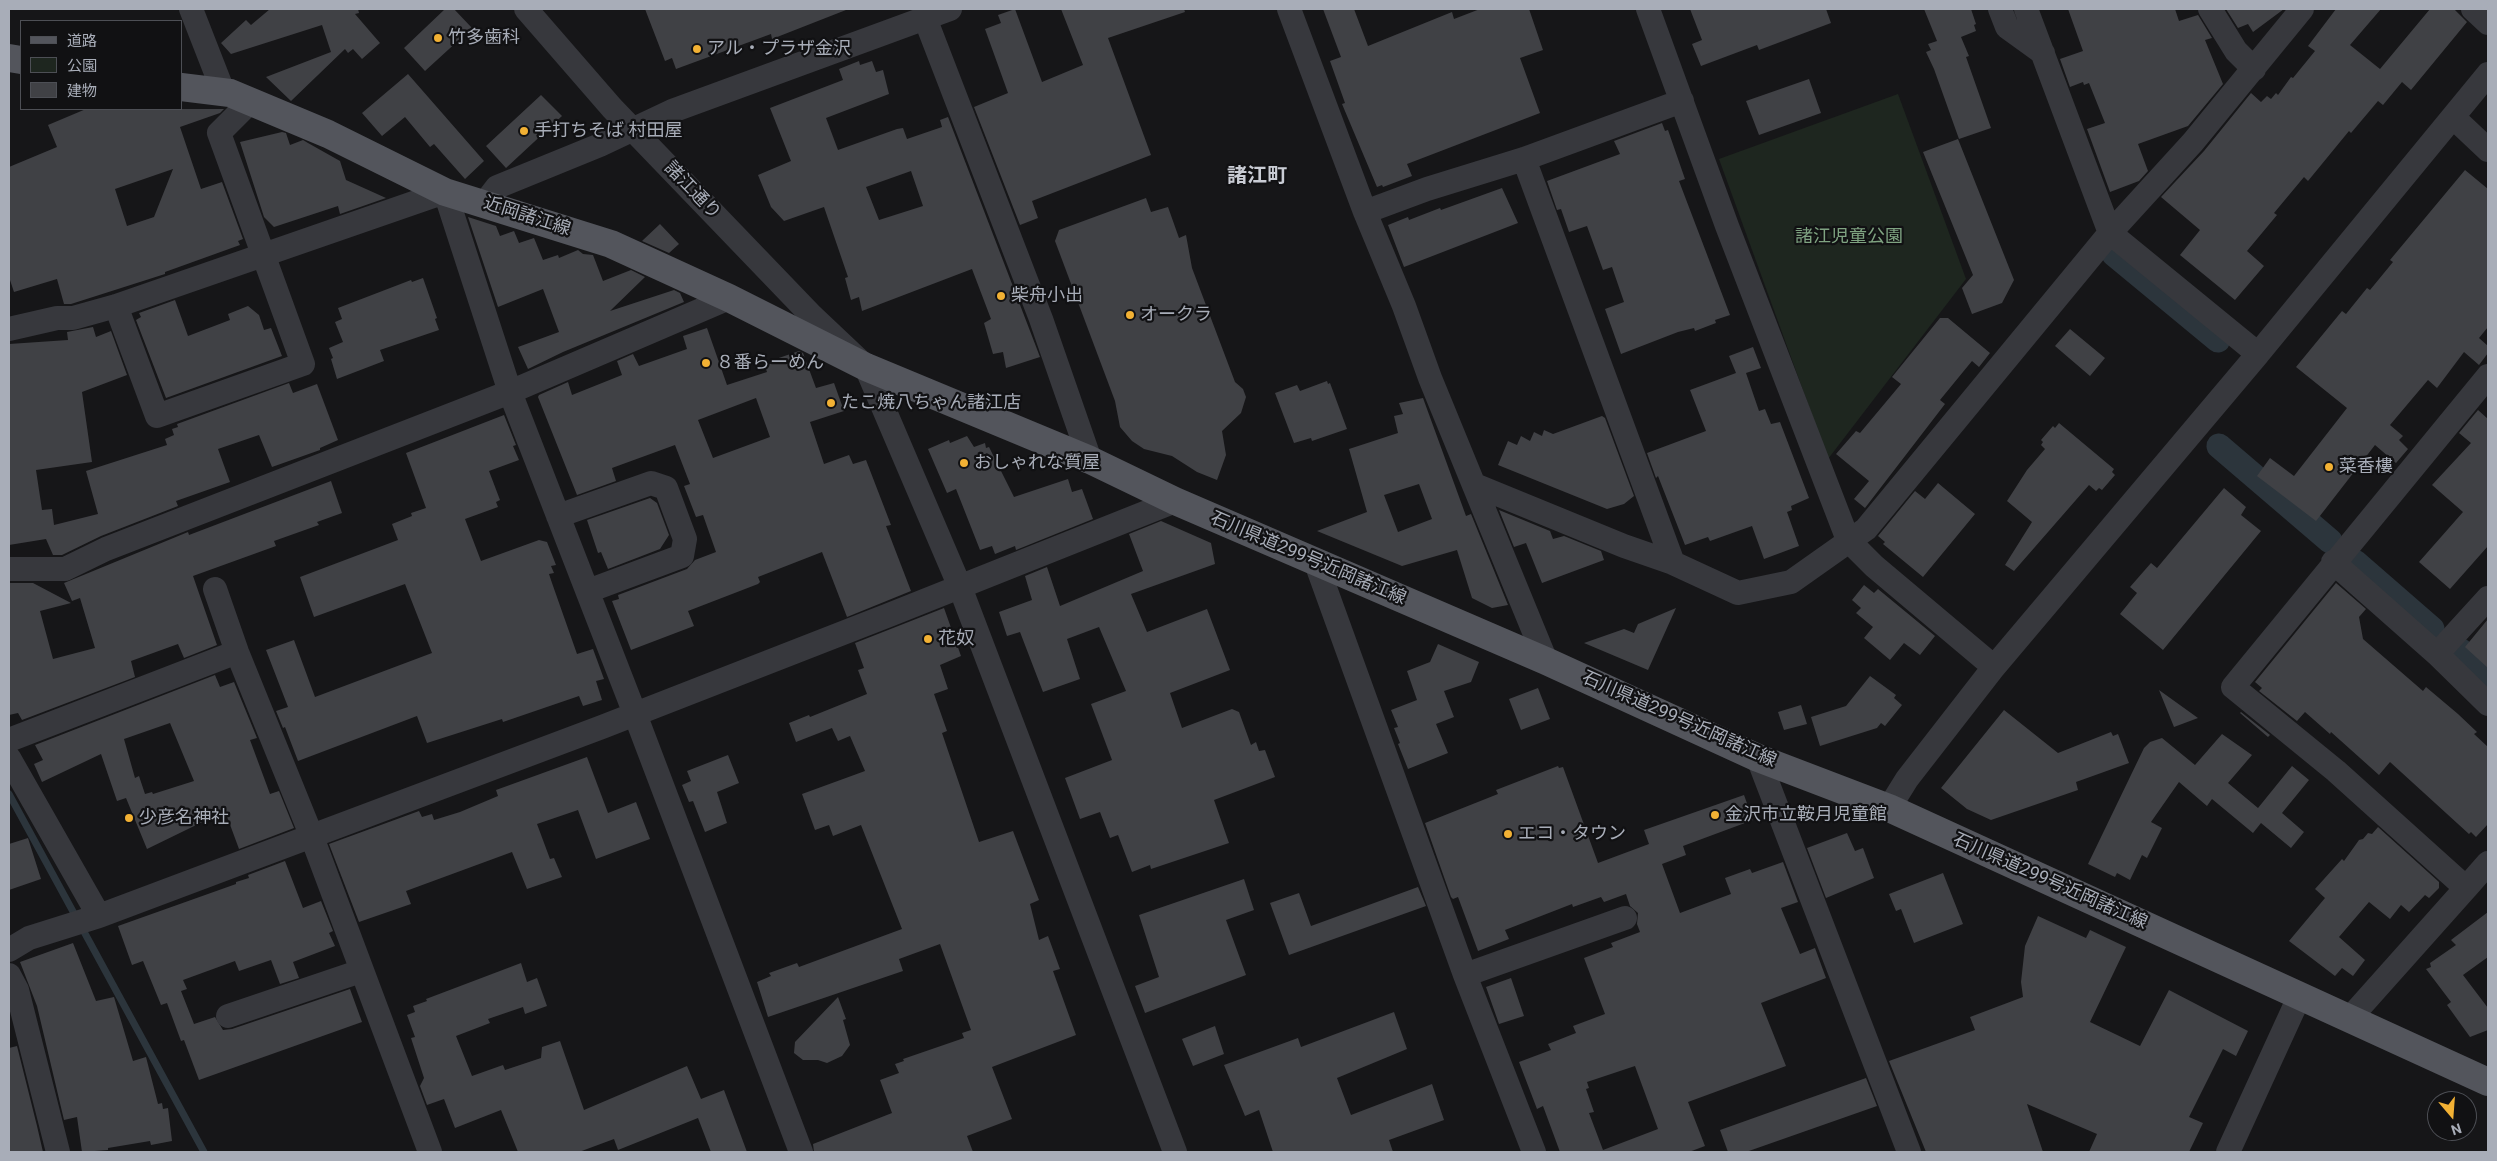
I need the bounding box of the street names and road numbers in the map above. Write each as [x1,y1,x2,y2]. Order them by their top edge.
street label: 諸江通り [659,158,725,224]
street label: 近岡諸江線 [481,193,573,241]
street label: 石川県道299号近岡諸江線 [1207,508,1409,610]
street label: 石川県道299号近岡諸江線 [1579,667,1779,773]
street label: 石川県道299号近岡諸江線 [1950,829,2150,935]

